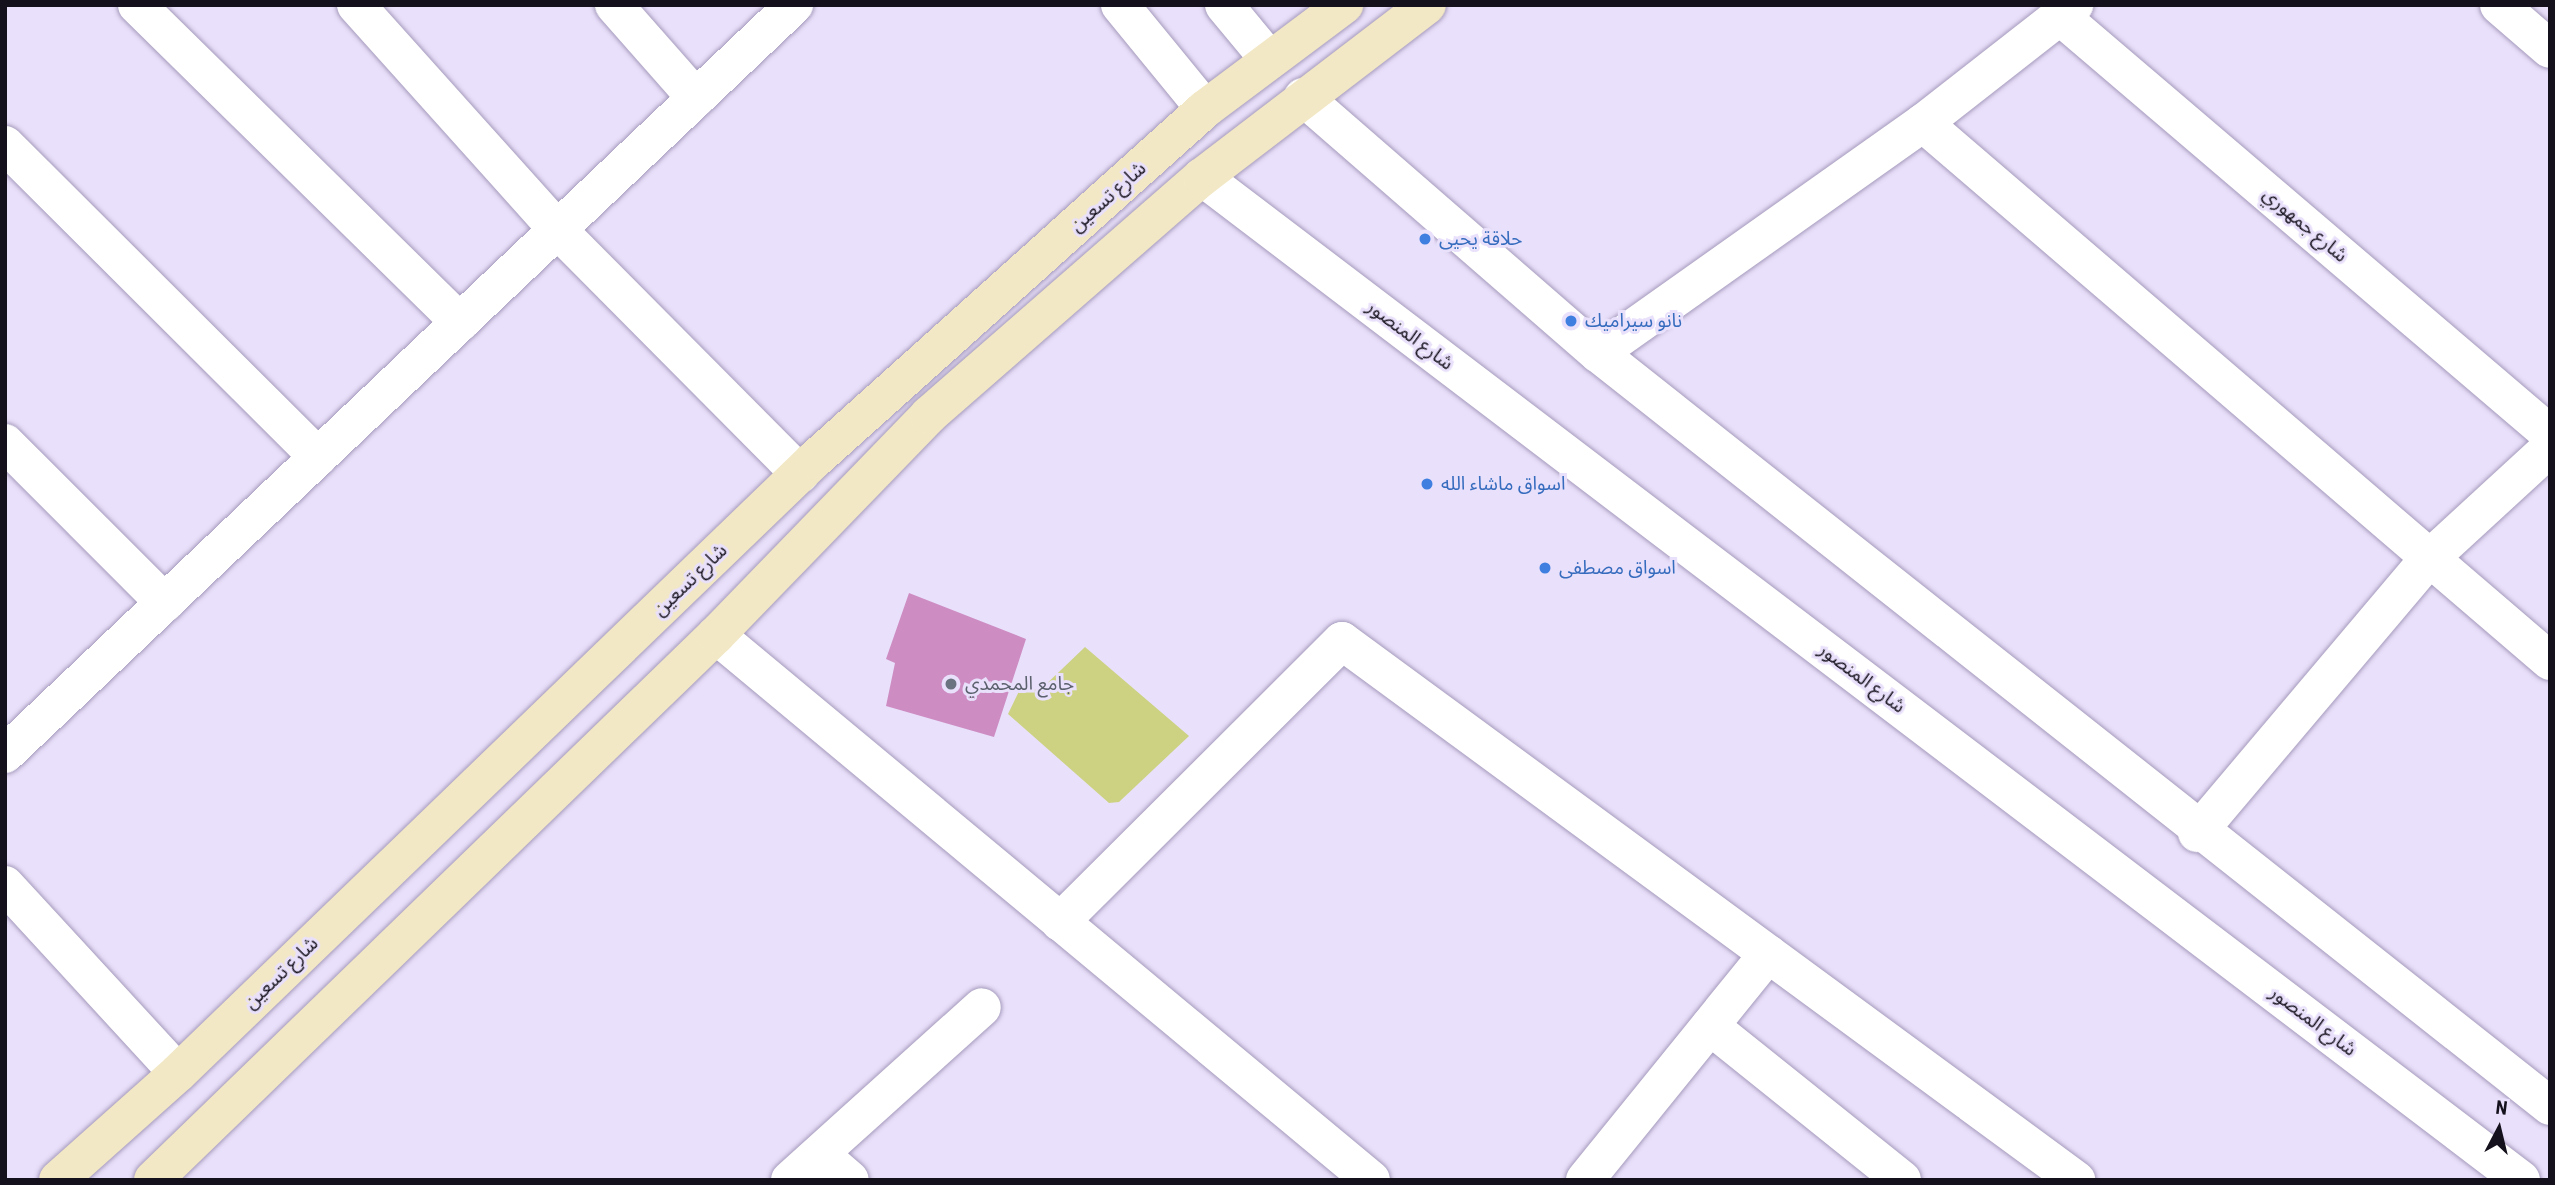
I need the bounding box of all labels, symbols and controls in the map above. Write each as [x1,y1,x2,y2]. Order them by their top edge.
street label: شارع تسعين [1065,157,1151,237]
street label: شارع جمهوري [2258,183,2352,267]
place label: حلاقة يحيى [1439,228,1523,250]
marker: حلاقة يحيى [1417,231,1433,247]
street label: شارع المنصور [1362,295,1458,375]
place label: نانو سيراميك [1585,310,1682,332]
marker: نانو سيراميك [1563,313,1579,329]
place label: اسواق ماشاء الله [1441,473,1565,495]
marker: اسواق ماشاء الله [1419,476,1435,492]
street label: شارع تسعين [648,539,732,621]
place label: اسواق مصطفى [1559,557,1676,579]
marker: اسواق مصطفى [1537,560,1553,576]
street label: شارع المنصور [1814,638,1910,718]
place label: جامع المحمدي [965,673,1074,695]
marker: جامع المحمدي [943,676,959,692]
street label: شارع تسعين [239,932,323,1014]
street label: شارع المنصور [2265,981,2361,1061]
north arrow [2464,1094,2534,1164]
text: N [2494,1096,2509,1120]

